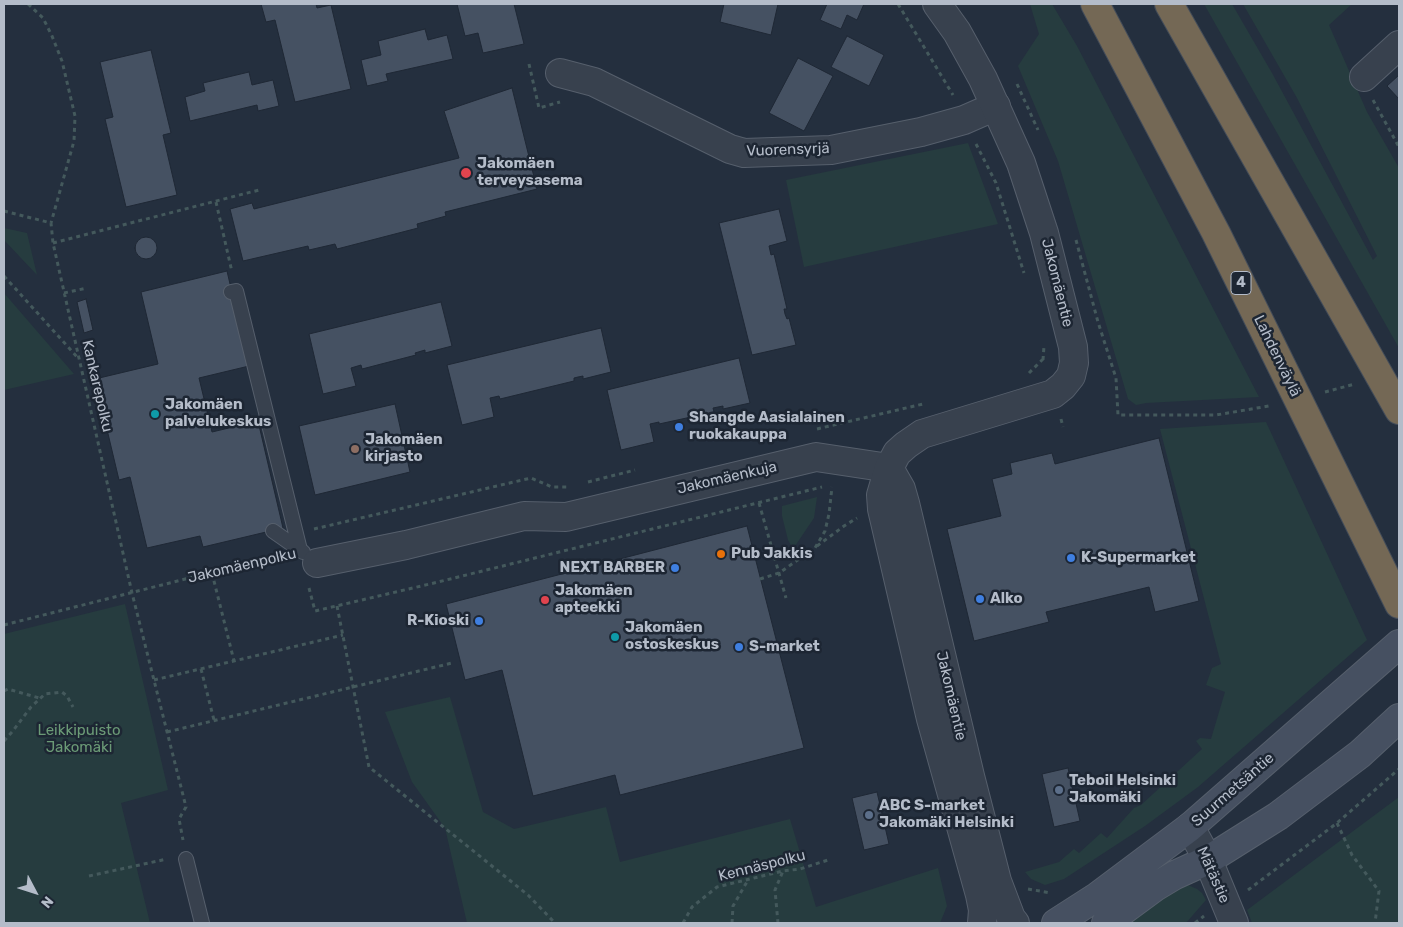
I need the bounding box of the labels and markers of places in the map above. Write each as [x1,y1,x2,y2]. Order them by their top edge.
place label: Jakomäen terveysasema [477,155,583,190]
marker: Jakomäen terveysasema [459,166,473,180]
place label: Jakomäen palvelukeskus [165,396,271,431]
marker: Jakomäen palvelukeskus [149,408,161,420]
place label: Shangde Aasialainen ruokakauppa [689,409,845,444]
marker: Shangde Aasialainen ruokakauppa [673,421,685,433]
place label: Jakomäen kirjasto [365,431,443,466]
marker: Jakomäen kirjasto [349,443,361,455]
place label: Pub Jakkis [731,545,812,563]
marker: Pub Jakkis [715,548,727,560]
place label: K-Supermarket [1081,549,1196,567]
marker: K-Supermarket [1065,552,1077,564]
place label: NEXT BARBER [560,559,665,577]
marker: NEXT BARBER [669,562,681,574]
place label: Jakomäen apteekki [555,582,633,617]
place label: Alko [990,590,1023,608]
marker: Alko [974,593,986,605]
marker: Jakomäen apteekki [539,594,551,606]
place label: R-Kioski [407,612,469,630]
marker: R-Kioski [473,615,485,627]
place label: Jakomäen ostoskeskus [625,619,719,654]
marker: Jakomäen ostoskeskus [609,631,621,643]
place label: S-market [749,638,820,656]
marker: S-market [733,641,745,653]
place label: Teboil Helsinki Jakomäki [1069,772,1176,807]
marker: Teboil Helsinki Jakomäki [1053,784,1065,796]
place label: ABC S-market Jakomäki Helsinki [879,797,1014,832]
marker: ABC S-market Jakomäki Helsinki [863,809,875,821]

